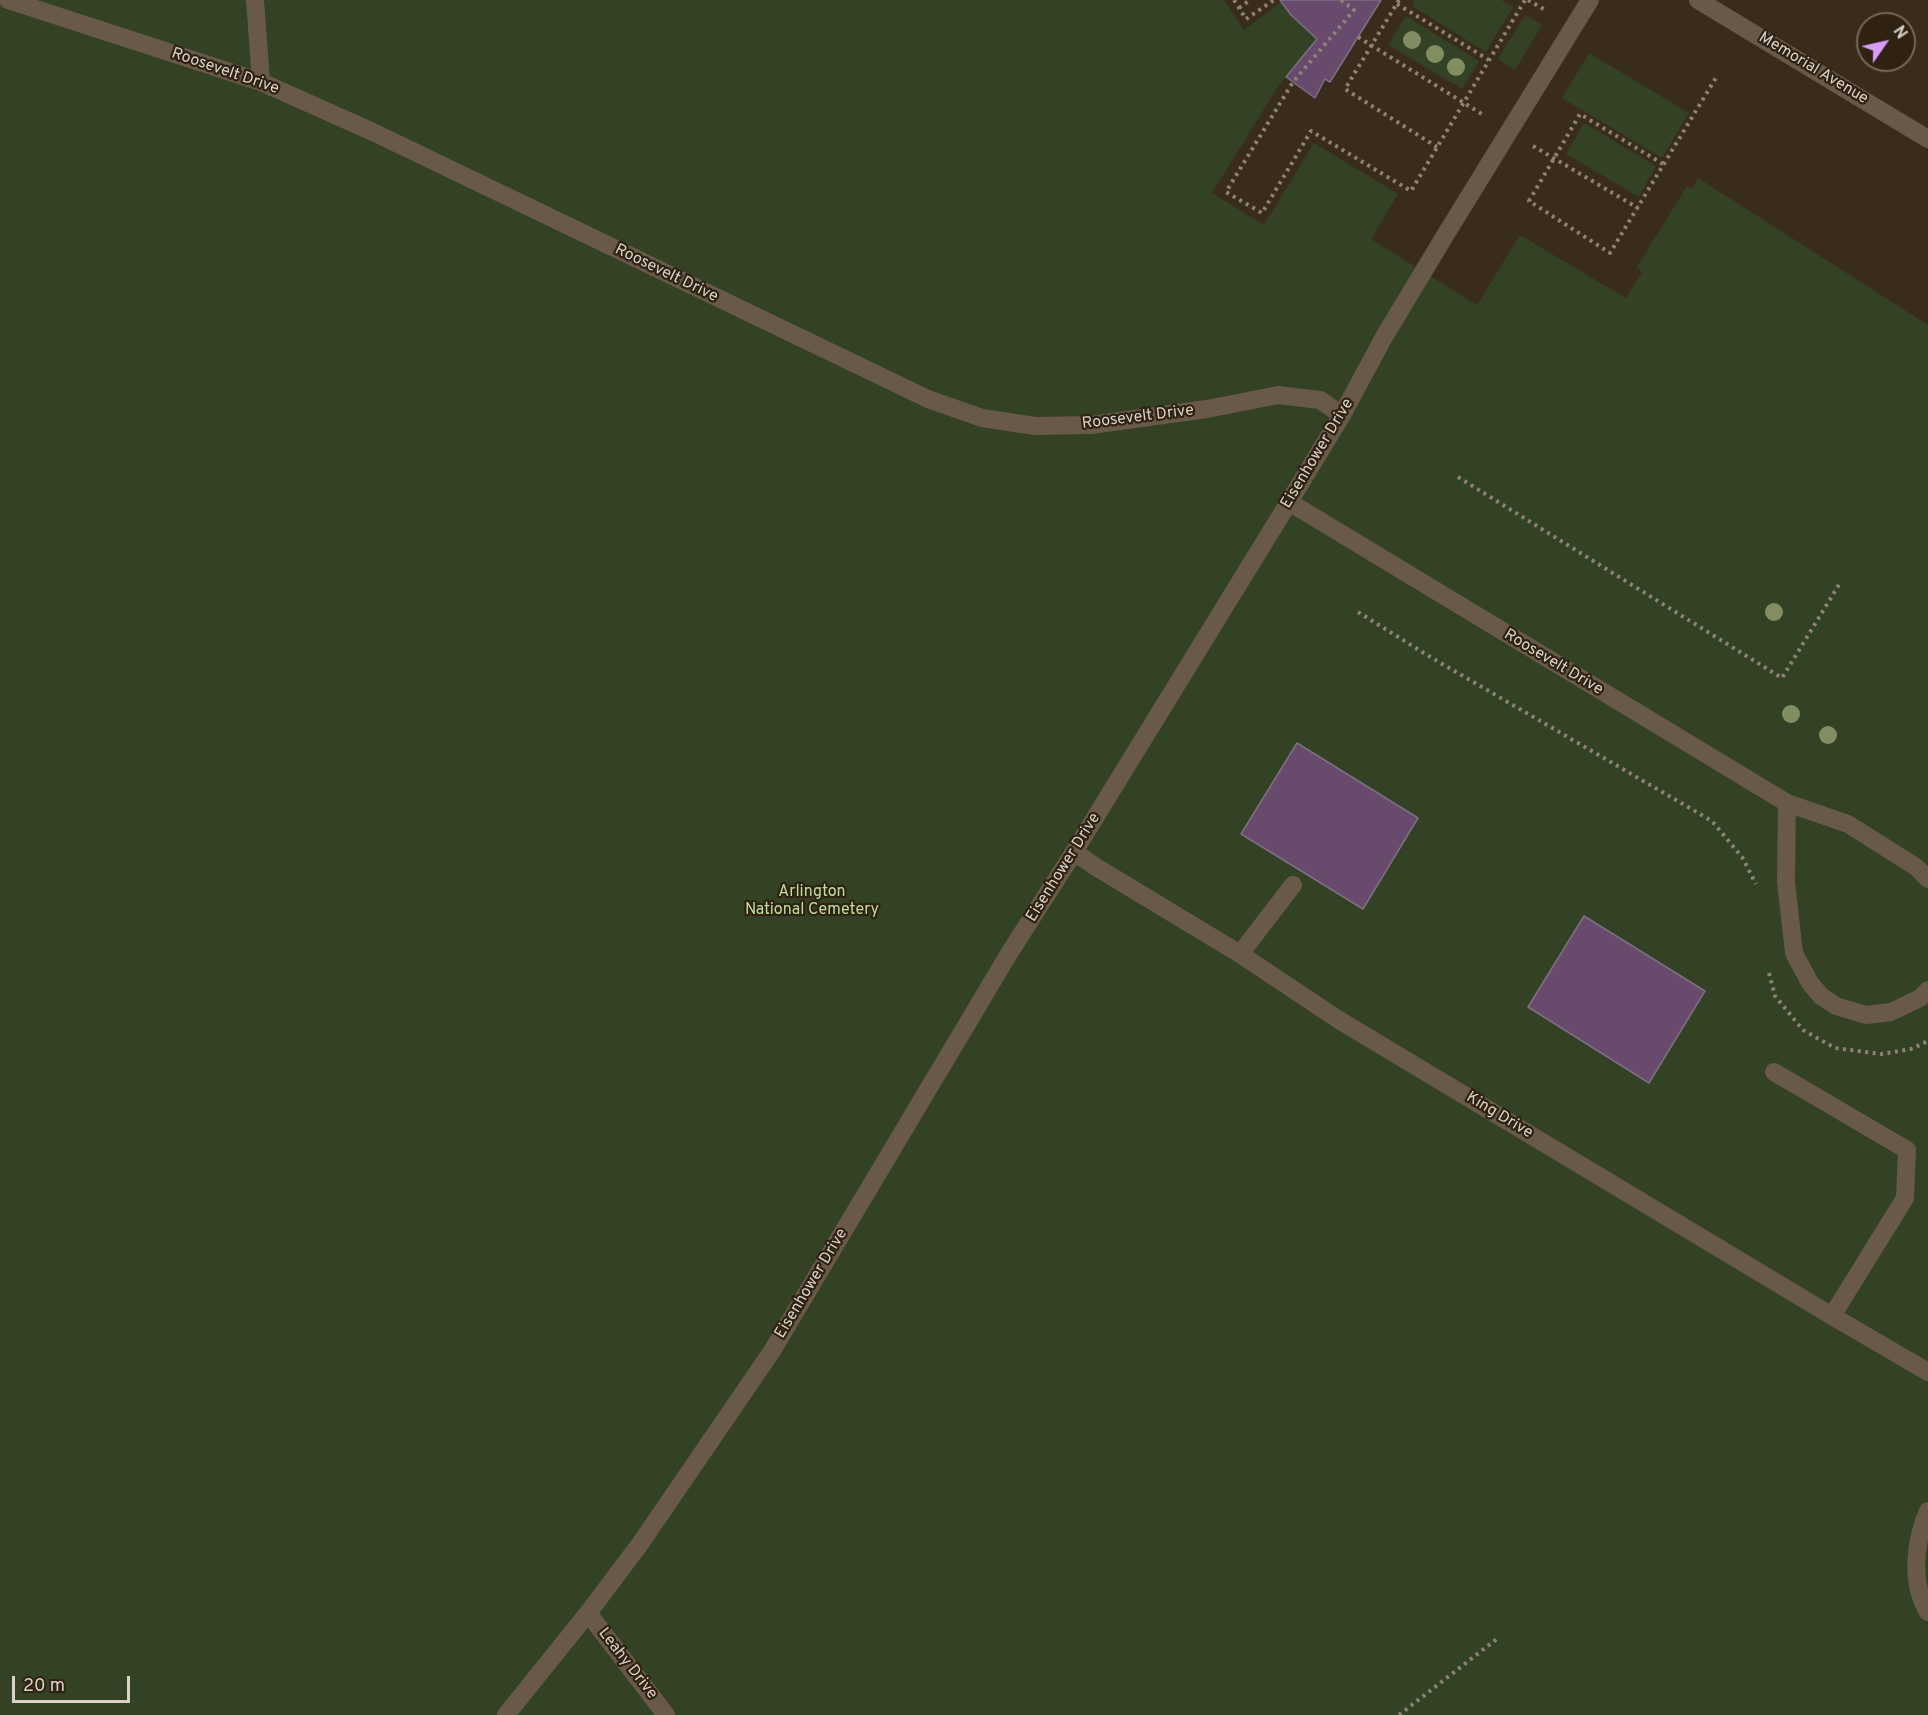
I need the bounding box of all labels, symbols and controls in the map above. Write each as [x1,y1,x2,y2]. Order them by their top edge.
north arrow [1856,12,1916,72]
text: N [1888,23,1911,43]
street label: Memorial Avenue [1755,29,1871,109]
street label: Roosevelt Drive [169,45,281,99]
street label: Roosevelt Drive [611,241,721,307]
street label: Eisenhower Drive [1278,396,1358,512]
street label: Roosevelt Drive [1081,402,1195,434]
street label: Roosevelt Drive [1500,626,1606,700]
street label: Eisenhower Drive [1023,810,1105,926]
park label: Arlington National Cemetery [745,883,879,921]
street label: King Drive [1462,1089,1536,1143]
street label: Eisenhower Drive [772,1226,852,1342]
street label: Leahy Drive [593,1625,661,1703]
scale bar [15,1664,134,1702]
text: 20 m [23,1675,65,1698]

